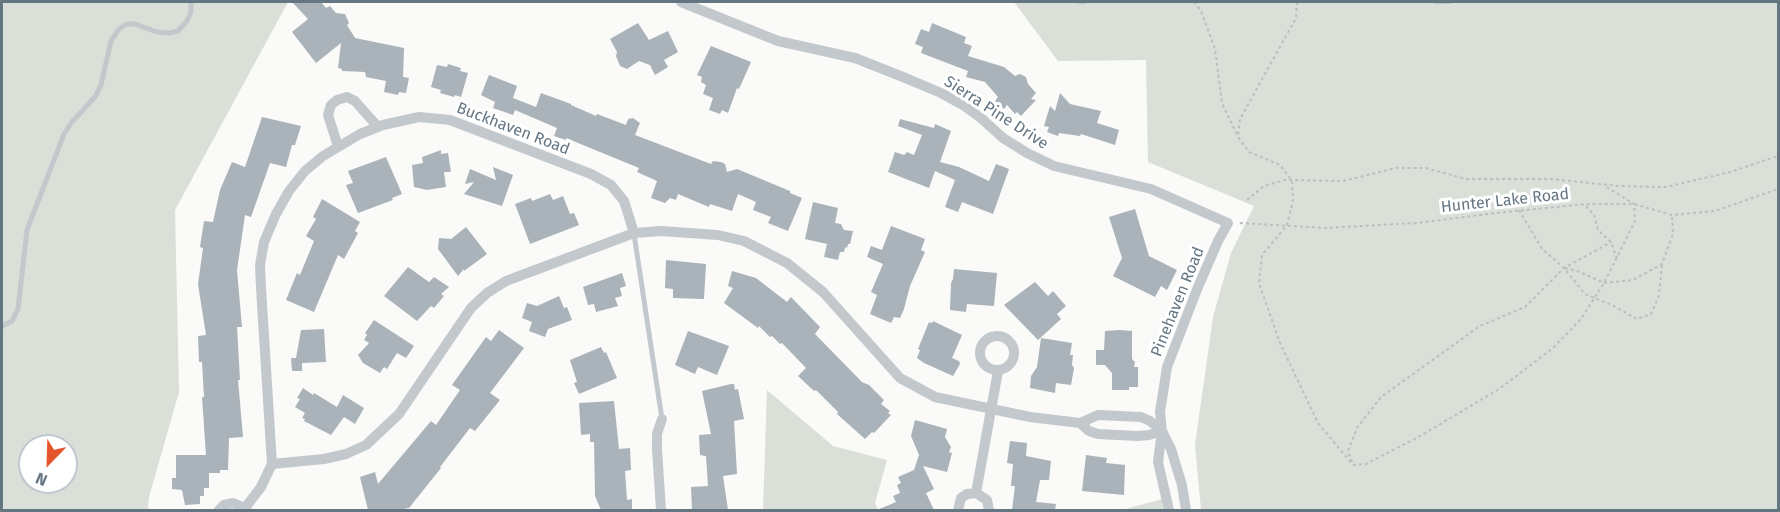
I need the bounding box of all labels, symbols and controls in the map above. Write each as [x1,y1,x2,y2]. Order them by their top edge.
street label: Sierra Pine Drive [940,72,1052,154]
street label: Buckhaven Road [454,99,572,159]
street label: Hunter Lake Road [1440,185,1570,217]
street label: Pinehaven Road [1147,244,1209,360]
north arrow [18,434,78,494]
text: N [33,468,50,490]

